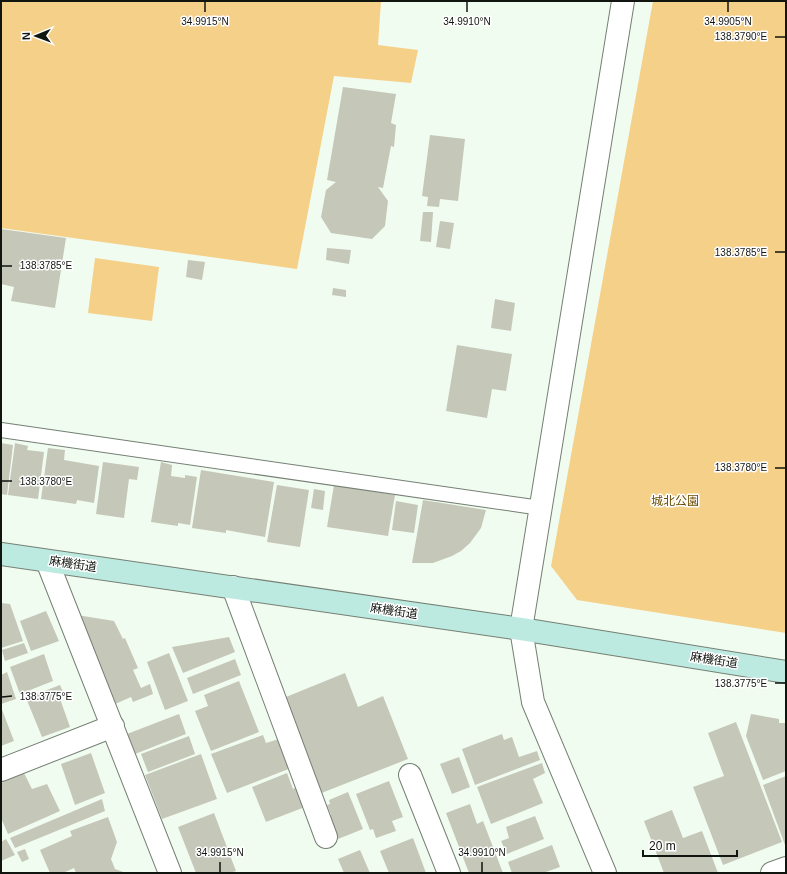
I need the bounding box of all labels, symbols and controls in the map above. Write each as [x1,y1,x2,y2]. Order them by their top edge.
north arrow [16,16,56,56]
text: 34.9915°N [181,16,229,27]
text: 34.9910°N [443,16,491,27]
text: 34.9905°N [704,16,752,27]
text: 138.3790°E [715,31,768,42]
text: N [20,32,32,40]
text: 138.3785°E [715,247,768,258]
text: 138.3785°E [20,260,73,271]
text: 138.3780°E [715,462,768,473]
text: 138.3780°E [20,476,73,487]
park label: 城北公園 [651,494,699,508]
street label: 麻機街道 [48,554,98,574]
street label: 麻機街道 [369,601,419,621]
street label: 麻機街道 [689,649,739,671]
text: 138.3775°E [715,678,768,689]
text: 138.3775°E [20,691,73,702]
scale bar [643,832,737,858]
text: 20 m [649,839,676,853]
text: 34.9915°N [196,847,244,858]
text: 34.9910°N [458,847,506,858]

